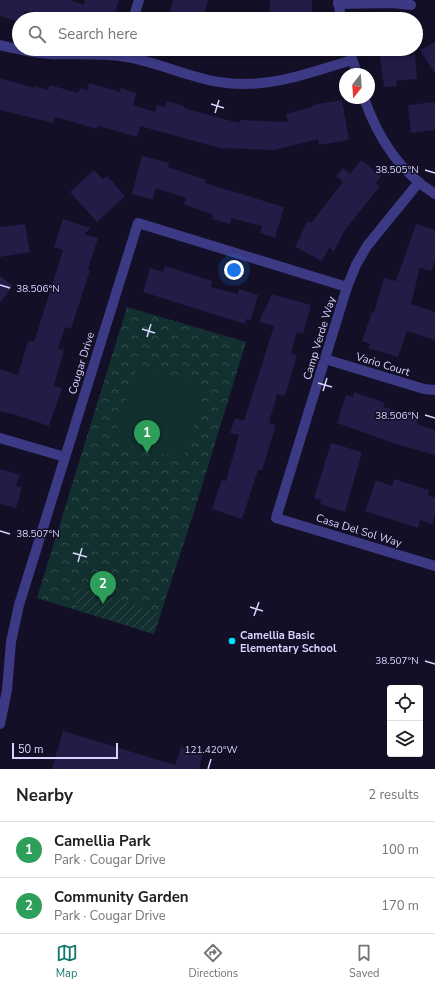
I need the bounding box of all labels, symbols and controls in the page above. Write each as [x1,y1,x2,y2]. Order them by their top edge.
search box [12,12,423,56]
icon: search [26,23,48,45]
text: Search here [58,24,138,44]
north arrow [339,68,375,104]
text: 38.505°N [375,163,419,177]
your location [224,260,244,280]
text: 38.506°N [16,282,60,296]
street label: Camp Verde Way [300,294,339,382]
street label: Cougar Drive [65,330,98,396]
street label: Vario Court [353,349,412,380]
text: 38.506°N [375,409,419,423]
pin: 1 [134,420,160,453]
street label: Casa Del Sol Way [314,510,404,551]
text: 38.507°N [16,527,60,541]
pin: 2 [90,571,116,604]
place label: Camellia Basic Elementary School [240,628,337,656]
marker: Camellia Basic Elementary School [227,636,237,646]
text: 38.507°N [375,654,419,668]
map controls [387,685,423,757]
button: locate [387,685,423,721]
button: layers [387,721,423,757]
scale bar [12,741,118,760]
text: 50 m [18,742,43,757]
text: 121.420°W [184,743,238,757]
text: Nearby [16,784,73,807]
text: 2 results [368,786,419,804]
text: Camellia Park [54,831,151,851]
text: 1 [25,841,33,859]
text: 100 m [381,841,419,859]
text: Park · Cougar Drive [54,851,166,869]
text: Community Garden [54,887,189,907]
text: 2 [25,897,33,915]
text: 170 m [381,897,419,915]
text: Park · Cougar Drive [54,907,166,925]
tab: Map [56,942,78,981]
tab: Directions [189,942,238,981]
tab: Saved [349,942,379,981]

